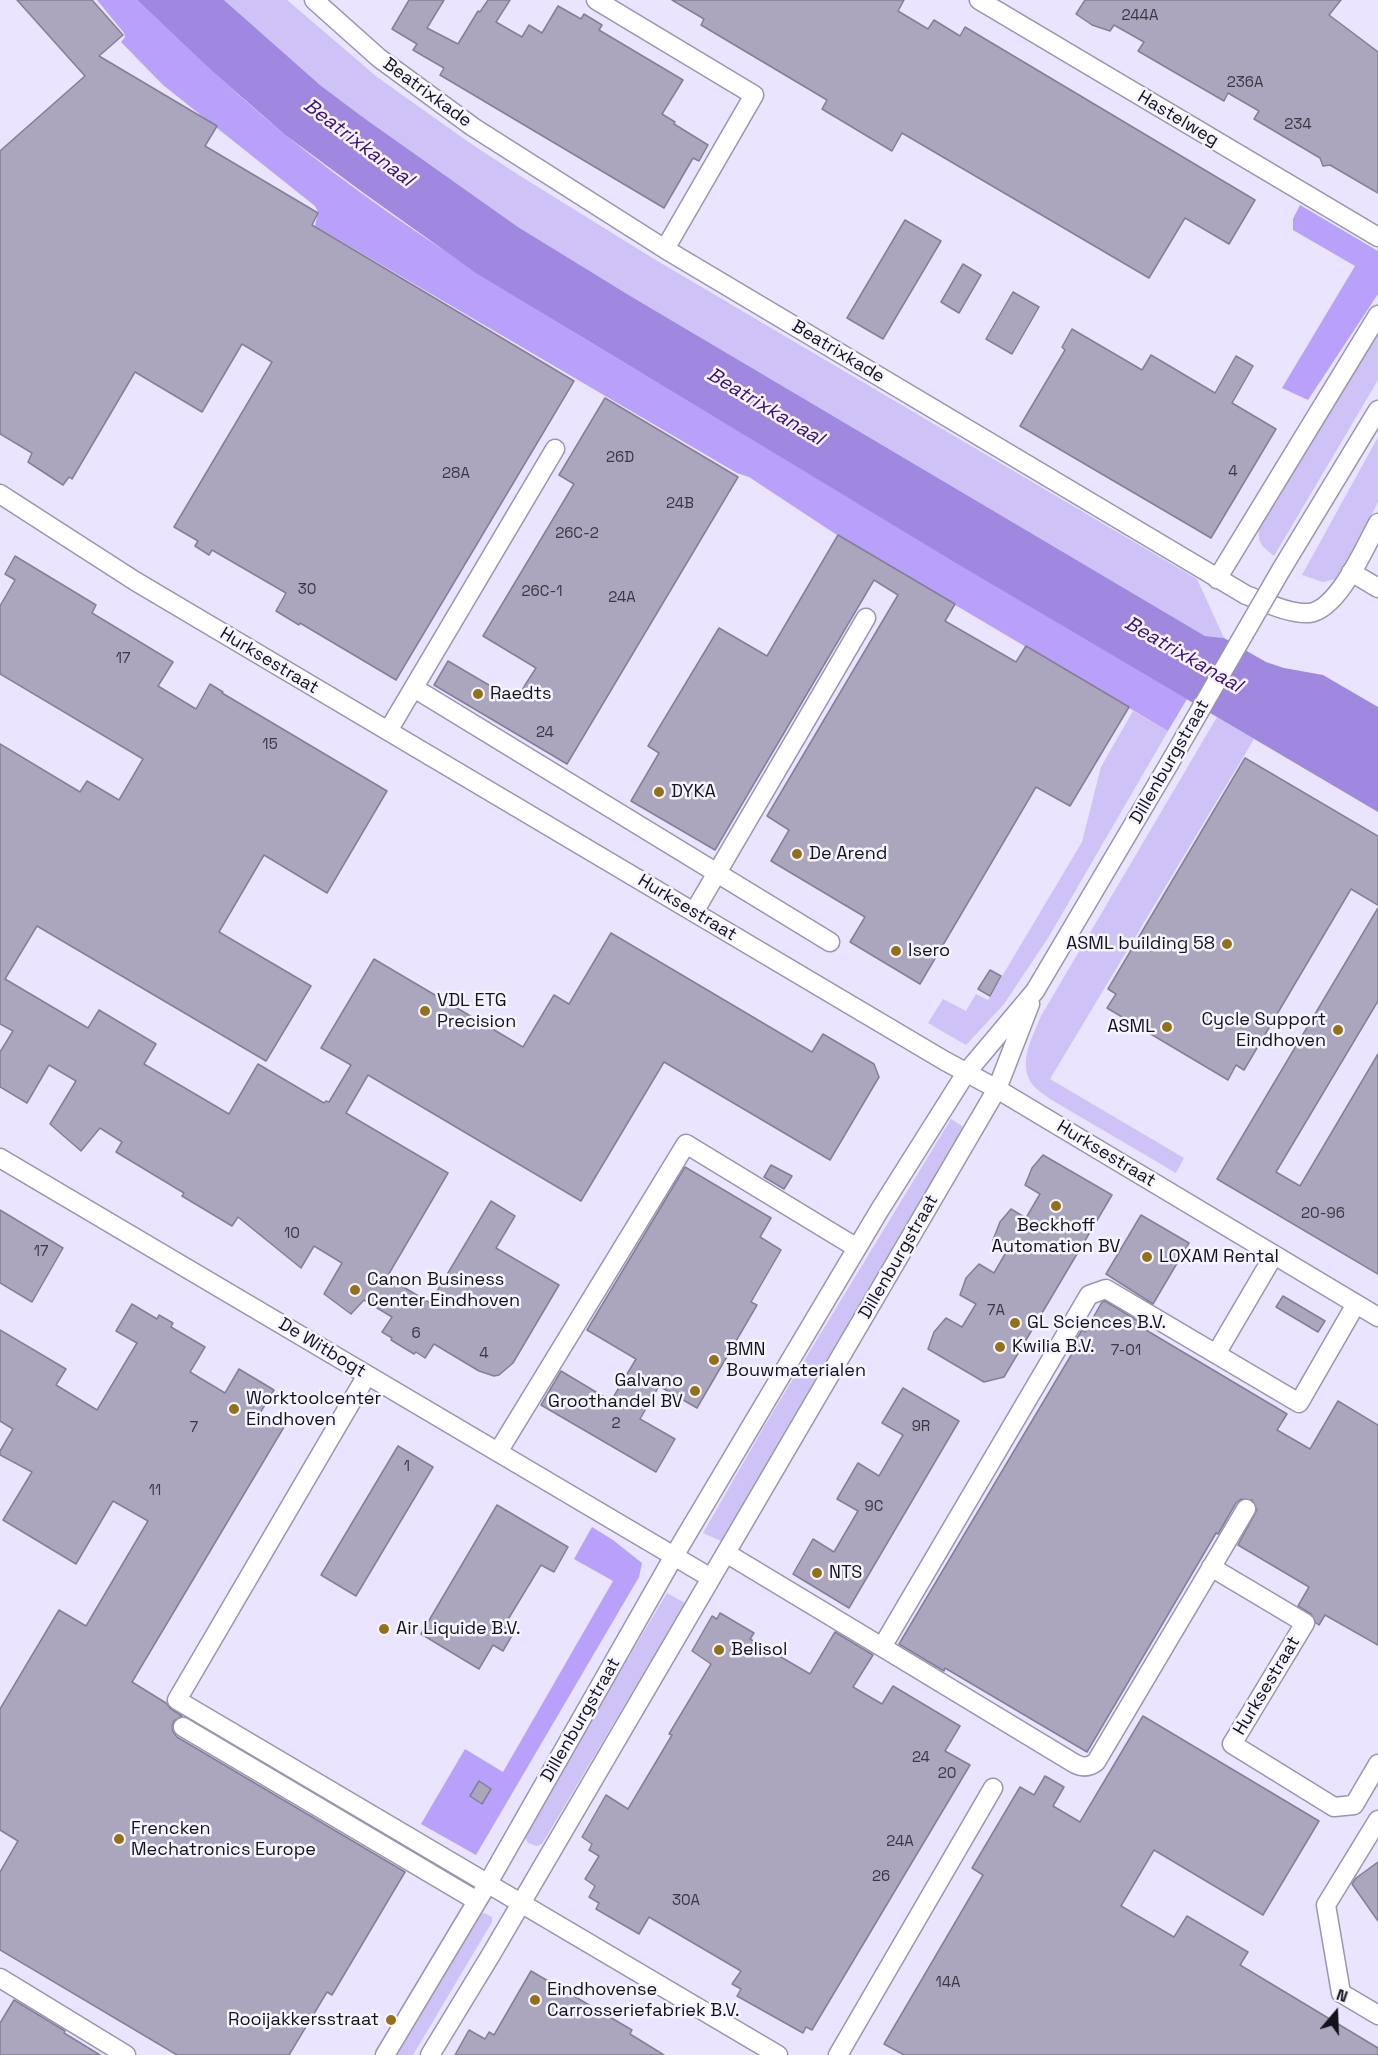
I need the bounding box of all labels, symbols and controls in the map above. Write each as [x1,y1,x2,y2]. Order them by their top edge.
house number: 244A [1122,7,1158,25]
street label: Beatrixkade [378,54,476,132]
house number: 236A [1227,74,1263,92]
street label: Hastelweg [1134,86,1222,152]
water label: Beatrixkanaal [298,94,418,192]
house number: 234 [1284,116,1312,134]
street label: Beatrixkade [788,316,888,388]
water label: Beatrixkanaal [702,363,828,451]
house number: 26D [606,449,634,467]
house number: 4 [1228,463,1238,481]
house number: 28A [442,465,470,483]
house number: 24B [666,495,694,513]
house number: 26C-2 [555,525,599,543]
house number: 30 [298,581,316,599]
house number: 26C-1 [522,583,562,601]
house number: 24A [608,589,636,607]
water label: Beatrixkanaal [1120,612,1246,698]
street label: Hurksestraat [216,623,322,699]
house number: 17 [116,650,130,668]
place label: Raedts [490,683,551,705]
marker: Raedts [471,687,485,701]
street label: Dillenburgstraat [1126,696,1214,828]
house number: 24 [536,724,554,742]
house number: 15 [262,736,278,754]
place label: DYKA [671,781,716,803]
marker: DYKA [652,785,666,799]
place label: De Arend [809,843,887,865]
marker: De Arend [790,847,804,861]
street label: Hurksestraat [634,870,740,946]
place label: ASML building 58 [1066,933,1215,955]
marker: ASML building 58 [1220,937,1234,951]
place label: Isero [908,940,950,962]
marker: Isero [889,944,903,958]
place label: VDL ETG Precision [437,990,516,1032]
marker: VDL ETG Precision [418,1004,432,1018]
place label: Cycle Support Eindhoven [1202,1009,1326,1052]
place label: ASML [1107,1016,1155,1038]
marker: ASML [1160,1020,1174,1034]
marker: Cycle Support Eindhoven [1331,1023,1345,1037]
street label: Hurksestraat [1053,1116,1159,1192]
street label: Dillenburgstraat [855,1191,943,1323]
marker: Beckhoff Automation BV [1049,1199,1063,1213]
house number: 20-96 [1301,1205,1345,1223]
place label: Beckhoff Automation BV [992,1215,1120,1258]
house number: 10 [284,1225,300,1243]
house number: 17 [34,1243,48,1261]
place label: LOXAM Rental [1159,1246,1279,1268]
marker: LOXAM Rental [1140,1250,1154,1264]
place label: Canon Business Center Eindhoven [367,1269,520,1312]
marker: Canon Business Center Eindhoven [348,1283,362,1297]
house number: 7A [987,1302,1005,1320]
place label: GL Sciences B.V. [1027,1312,1166,1334]
street label: De Witbogt [274,1313,370,1383]
marker: GL Sciences B.V. [1008,1316,1022,1330]
house number: 6 [411,1325,421,1343]
place label: Kwilia B.V. [1012,1336,1095,1358]
place label: BMN Bouwmaterialen [726,1339,866,1382]
marker: Kwilia B.V. [993,1340,1007,1354]
house number: 7-01 [1111,1342,1141,1360]
house number: 4 [479,1345,489,1363]
marker: BMN Bouwmaterialen [707,1353,721,1367]
place label: Galvano Groothandel BV [548,1370,683,1412]
marker: Galvano Groothandel BV [688,1384,702,1398]
place label: Worktoolcenter Eindhoven [246,1388,381,1430]
marker: Worktoolcenter Eindhoven [227,1402,241,1416]
house number: 2 [611,1415,621,1433]
house number: 9R [912,1418,930,1436]
house number: 7 [190,1419,198,1437]
house number: 1 [404,1458,410,1476]
house number: 11 [149,1482,161,1500]
house number: 9C [865,1498,883,1516]
place label: NTS [829,1562,862,1584]
marker: NTS [810,1566,824,1580]
place label: Air Liquide B.V. [396,1618,521,1640]
marker: Air Liquide B.V. [377,1622,391,1636]
street label: Hurksestraat [1229,1633,1305,1739]
place label: Belisol [731,1639,787,1661]
marker: Belisol [712,1643,726,1657]
street label: Dillenburgstraat [537,1654,625,1786]
house number: 24 [912,1749,930,1767]
house number: 20 [938,1765,956,1783]
place label: Frencken Mechatronics Europe [131,1818,316,1860]
marker: Frencken Mechatronics Europe [112,1832,126,1846]
house number: 24A [886,1833,914,1851]
house number: 26 [872,1868,890,1886]
house number: 30A [672,1892,700,1910]
house number: 14A [935,1974,961,1992]
place label: Eindhovense Carrosseriefabriek B.V. [547,1979,740,2022]
north arrow [1306,1983,1366,2043]
text: N [1334,1984,1351,2007]
marker: Eindhovense Carrosseriefabriek B.V. [528,1993,542,2007]
place label: Rooijakkersstraat [228,2009,379,2031]
marker: Rooijakkersstraat [384,2013,398,2027]

